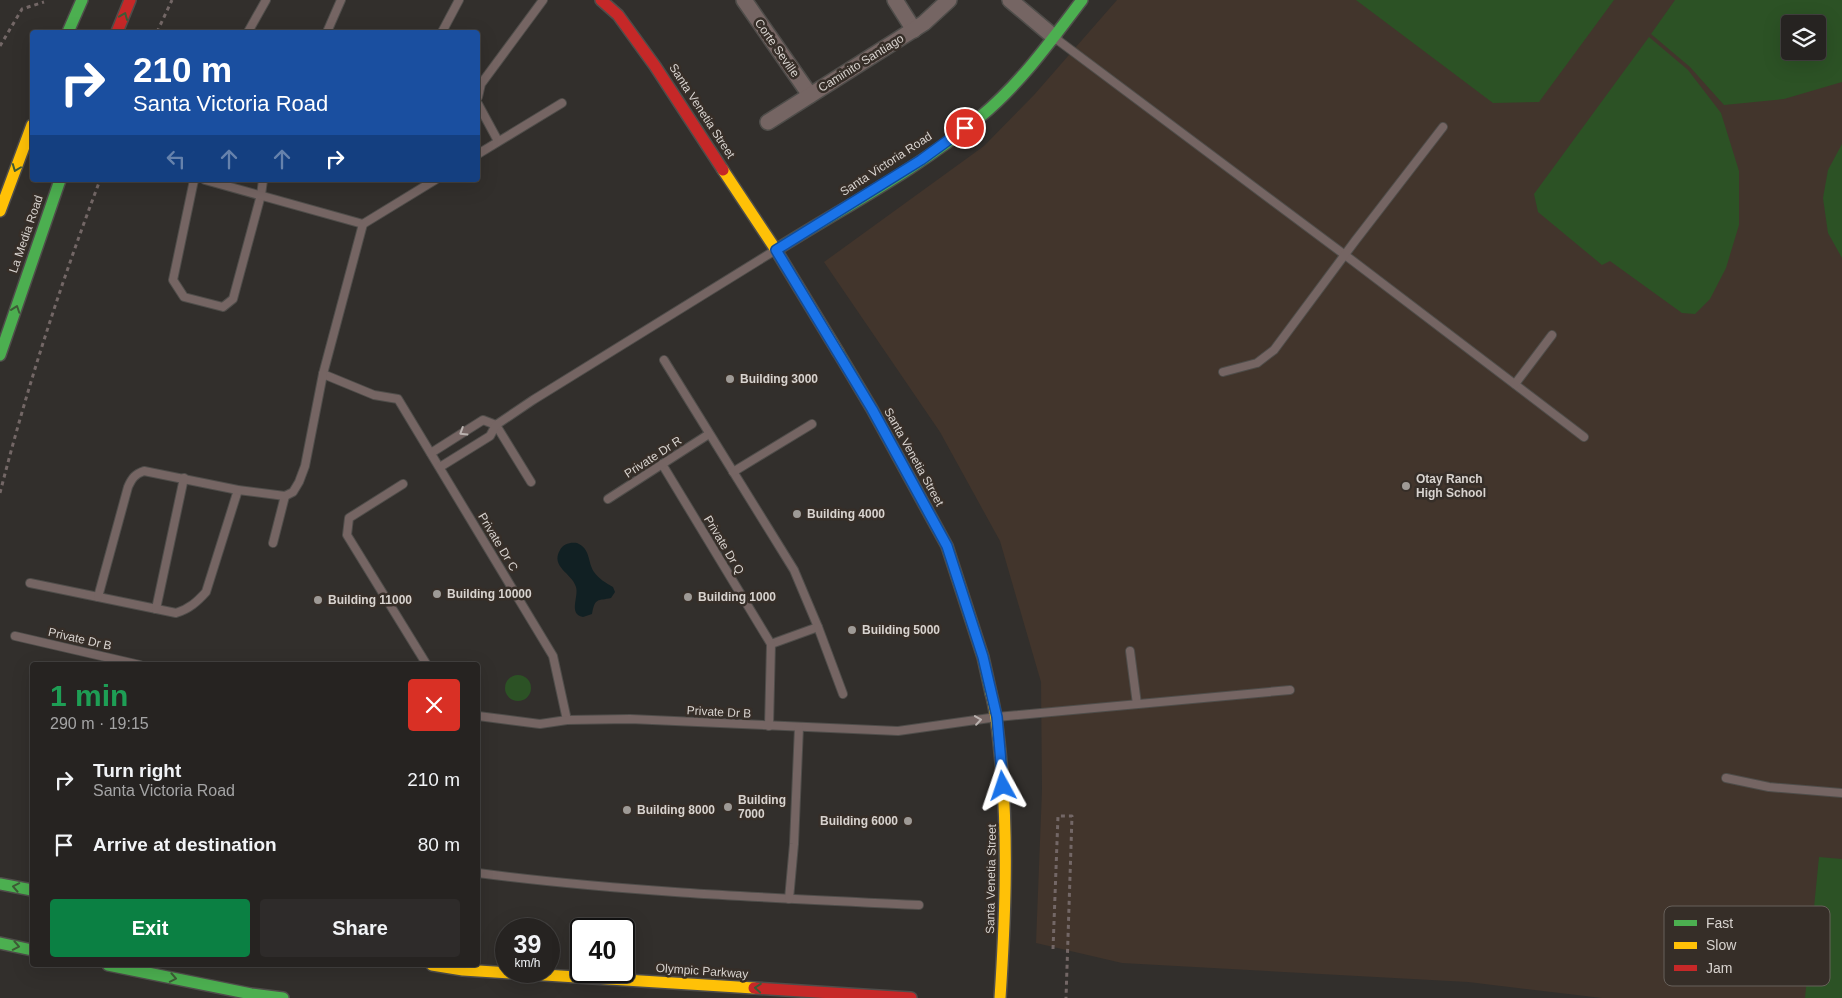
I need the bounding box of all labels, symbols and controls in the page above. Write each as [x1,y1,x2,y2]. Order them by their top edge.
one-way arrow [117,12,128,21]
map controls [1781,15,1826,60]
button: layers [1781,15,1826,60]
street label: Corte Seville [752,16,802,80]
street label: Caminito Santiago [816,31,907,95]
icon: right [50,50,115,115]
text: 210 m [133,50,232,89]
street label: Santa Venetia Street [666,61,738,162]
text: Santa Victoria Road [133,91,328,116]
pin [944,107,986,149]
icon: arrive [951,114,979,142]
street label: Santa Victoria Road [838,129,934,199]
icon: left [162,145,190,173]
icon: ahead [215,145,243,173]
icon: ahead [268,145,296,173]
icon: right [321,145,349,173]
one-way arrow [12,163,22,172]
street label: La Media Road [6,193,46,275]
one-way arrow [10,305,20,313]
place label: Building 3000 [740,372,818,386]
marker: Building 3000 [724,373,736,385]
street label: Santa Venetia Street [881,405,947,509]
one-way arrow [459,426,468,436]
street label: Private Dr R [622,433,684,481]
place label: Otay Ranch High School [1416,472,1486,500]
marker: Otay Ranch High School [1400,480,1412,492]
place label: Building 4000 [807,507,885,521]
marker: Building 4000 [791,508,803,520]
street label: Private Dr C [475,510,521,574]
street label: Private Dr Q [701,513,747,577]
place label: Building 10000 [447,587,532,601]
marker: Building 10000 [431,588,443,600]
place label: Building 1000 [698,590,776,604]
marker: Building 1000 [682,591,694,603]
place label: Building 11000 [328,593,412,607]
marker: Building 11000 [312,594,324,606]
place label: Building 5000 [862,623,940,637]
marker: Building 5000 [846,624,858,636]
street label: Private Dr B [47,625,113,653]
text: 1 min [50,679,128,712]
button: close [408,679,460,731]
street label: Private Dr B [686,703,752,721]
text: 290 m · 19:15 [50,715,149,732]
one-way arrow [975,715,983,726]
position arrow [976,759,1028,811]
text: Turn right [93,760,181,781]
icon: right [50,766,78,794]
text: 210 m [407,769,460,790]
text: Santa Victoria Road [93,782,235,799]
place label: Building 7000 [738,793,786,821]
marker: Building 7000 [722,801,734,813]
place label: Building 8000 [637,803,715,817]
marker: Building 8000 [621,804,633,816]
place label: Building 6000 [820,814,898,828]
marker: Building 6000 [902,815,914,827]
street label: Santa Venetia Street [983,823,999,934]
icon: arrive [50,831,78,859]
text: Arrive at destination [93,834,277,855]
text: 80 m [418,834,460,855]
one-way arrow [12,883,21,893]
button: Exit [50,899,250,957]
button: Share [260,899,460,957]
legend [1664,906,1830,986]
text: Fast [1706,915,1733,931]
speed limit sign: 40 [570,918,635,983]
text: 39 [514,930,541,958]
text: Slow [1706,937,1737,953]
one-way arrow [12,941,21,951]
text: km/h [514,956,541,970]
text: Jam [1706,960,1732,976]
street label: Olympic Parkway [655,961,749,981]
one-way arrow [169,972,178,983]
one-way arrow [754,983,762,994]

